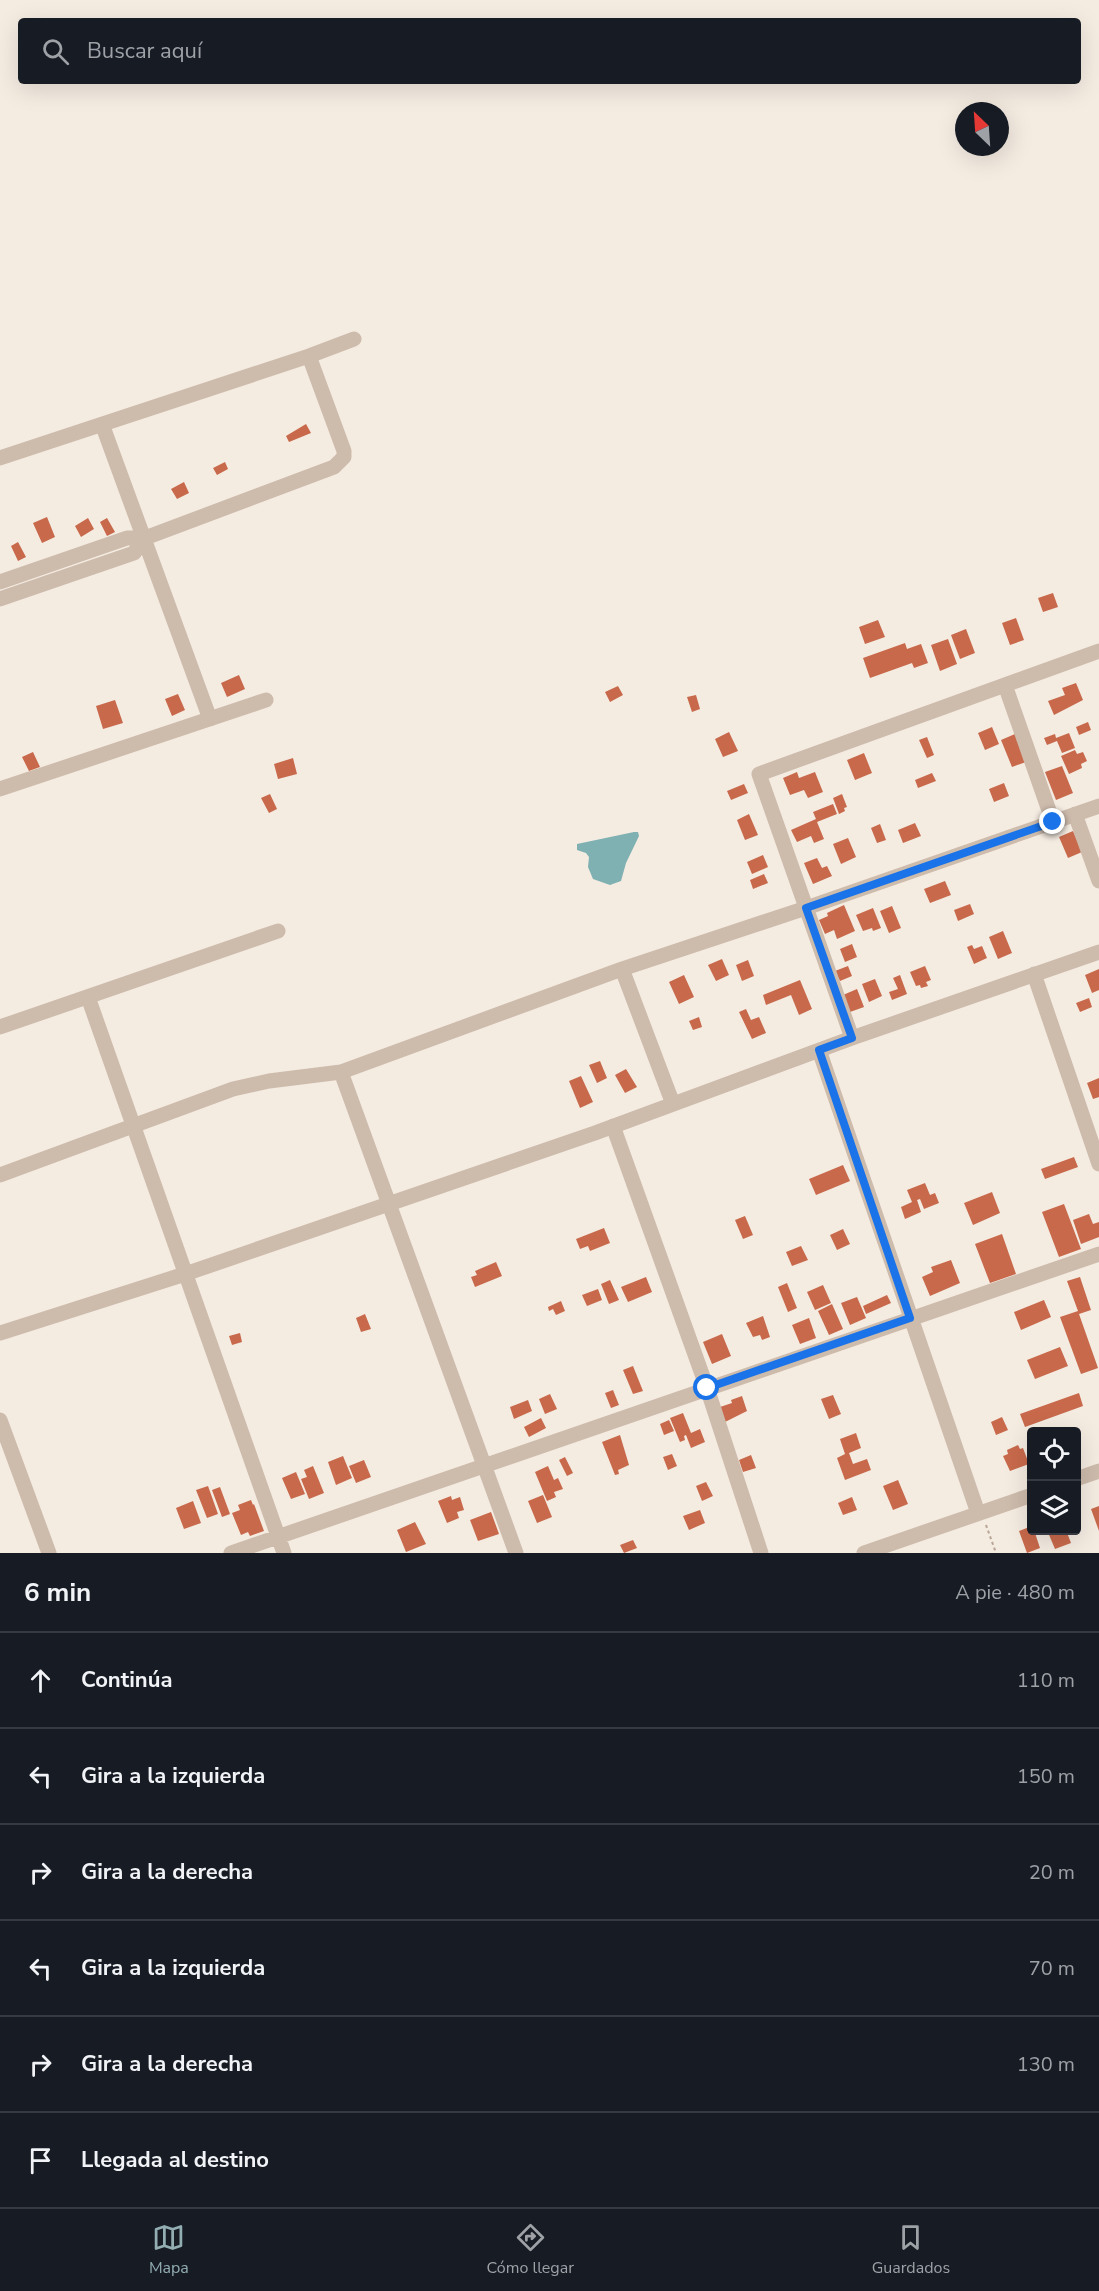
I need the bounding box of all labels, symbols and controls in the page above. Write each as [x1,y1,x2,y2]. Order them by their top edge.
search box [18,18,1081,84]
icon: search [39,35,72,68]
text: Buscar aquí [87,36,202,66]
north arrow [955,102,1009,156]
route end [1039,808,1065,834]
route start [693,1374,719,1400]
map controls [1027,1427,1081,1535]
button: locate [1027,1427,1081,1481]
button: layers [1027,1481,1081,1535]
text: 6 min [24,1575,91,1610]
text: A pie · 480 m [955,1579,1075,1606]
icon: ahead [24,1664,57,1697]
text: Continúa [81,1665,172,1695]
text: 110 m [1017,1667,1075,1694]
icon: left [24,1760,57,1793]
text: Gira a la izquierda [81,1761,265,1791]
text: 150 m [1017,1763,1075,1790]
icon: right [24,1856,57,1889]
text: Gira a la derecha [81,1857,253,1887]
text: 20 m [1029,1859,1075,1886]
icon: left [24,1952,57,1985]
text: Gira a la izquierda [81,1953,265,1983]
text: 70 m [1029,1955,1075,1982]
icon: right [24,2048,57,2081]
text: Gira a la derecha [81,2049,253,2079]
text: 130 m [1017,2051,1075,2078]
icon: arrive [24,2144,57,2177]
text: Llegada al destino [81,2145,269,2175]
tab: Mapa [149,2221,189,2279]
tab: Cómo llegar [487,2221,574,2279]
tab: Guardados [872,2221,950,2279]

